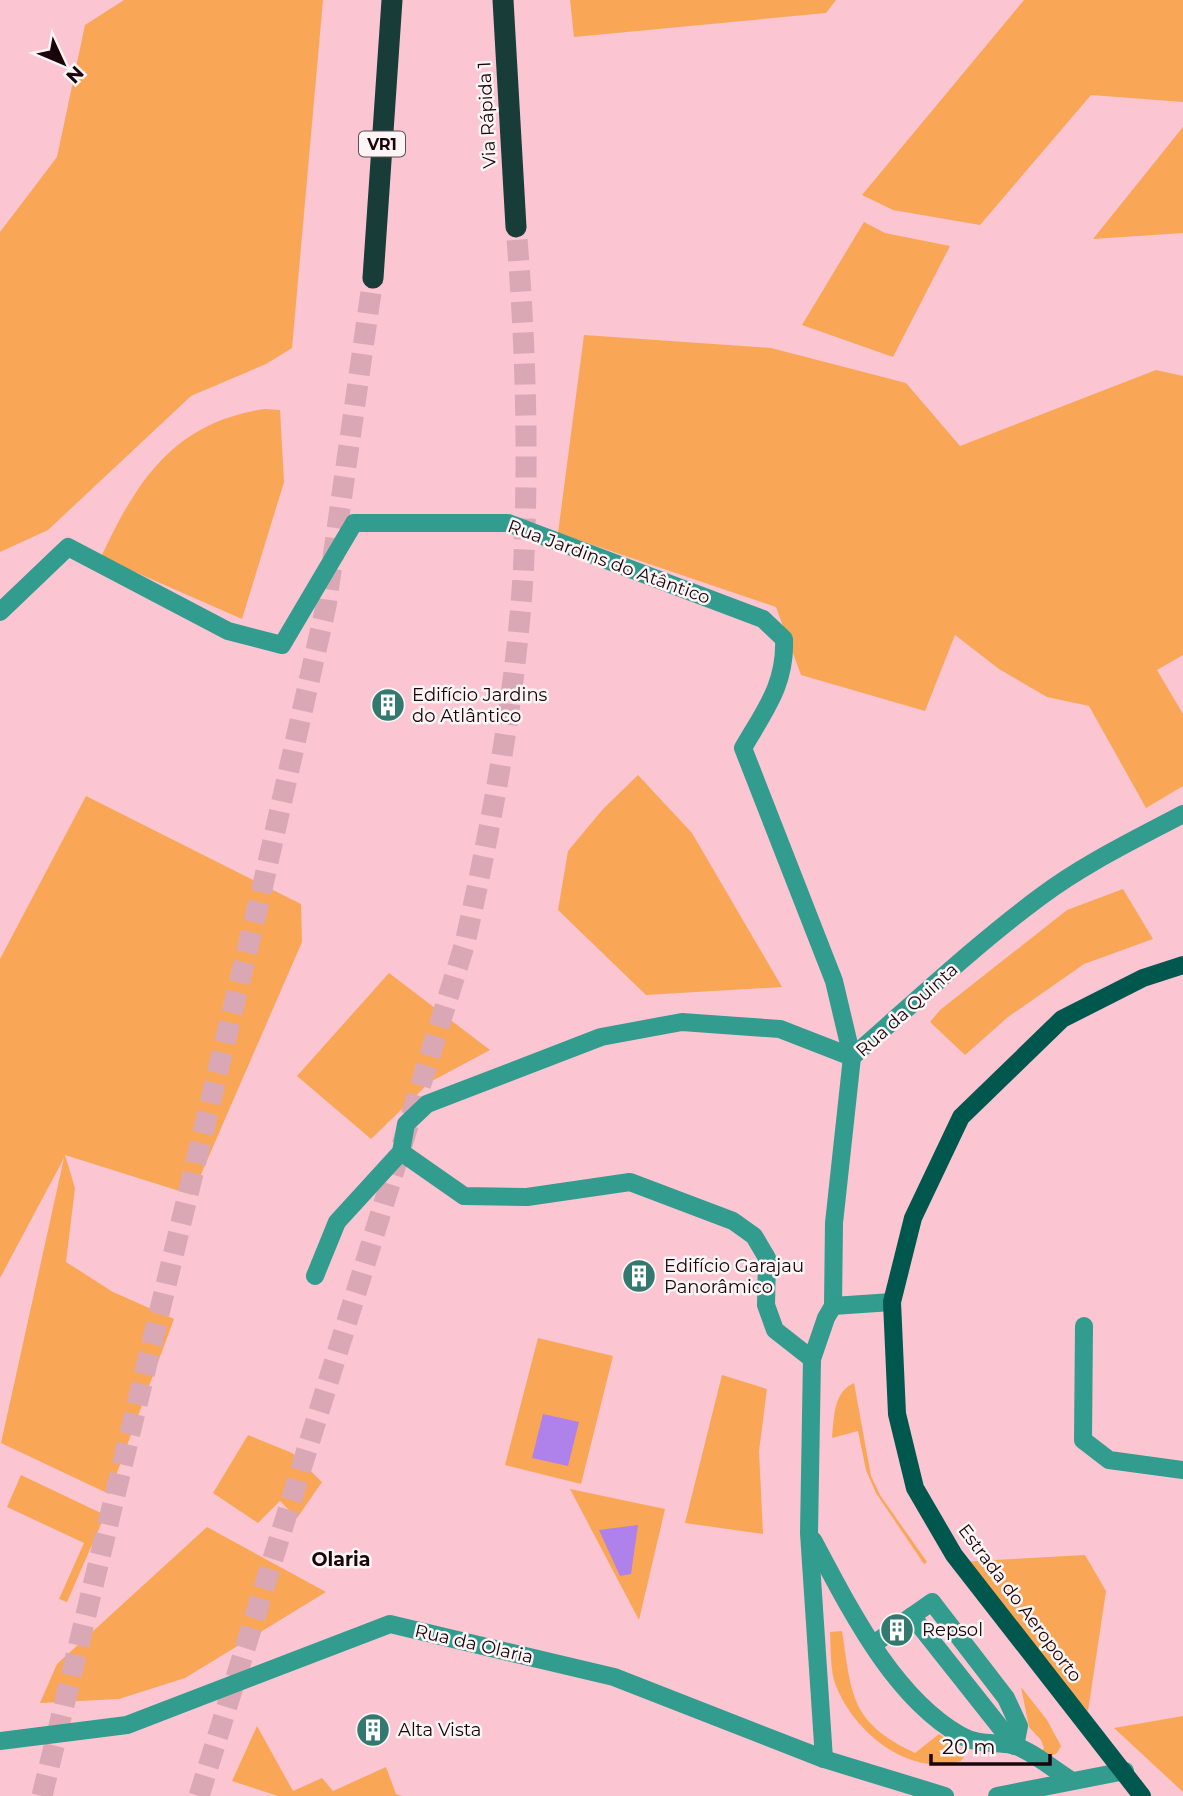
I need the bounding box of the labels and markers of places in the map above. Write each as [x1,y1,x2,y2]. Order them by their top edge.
place label: Edifício Jardins do Atlântico [412,684,548,727]
building icon: Edifício Jardins do Atlântico [369,686,407,724]
place label: Edifício Garajau Panorâmico [664,1255,804,1298]
building icon: Edifício Garajau Panorâmico [620,1257,658,1295]
building icon: Repsol [878,1611,916,1649]
place label: Repsol [922,1619,983,1641]
building icon: Alta Vista [354,1711,392,1749]
place label: Alta Vista [398,1719,481,1741]

